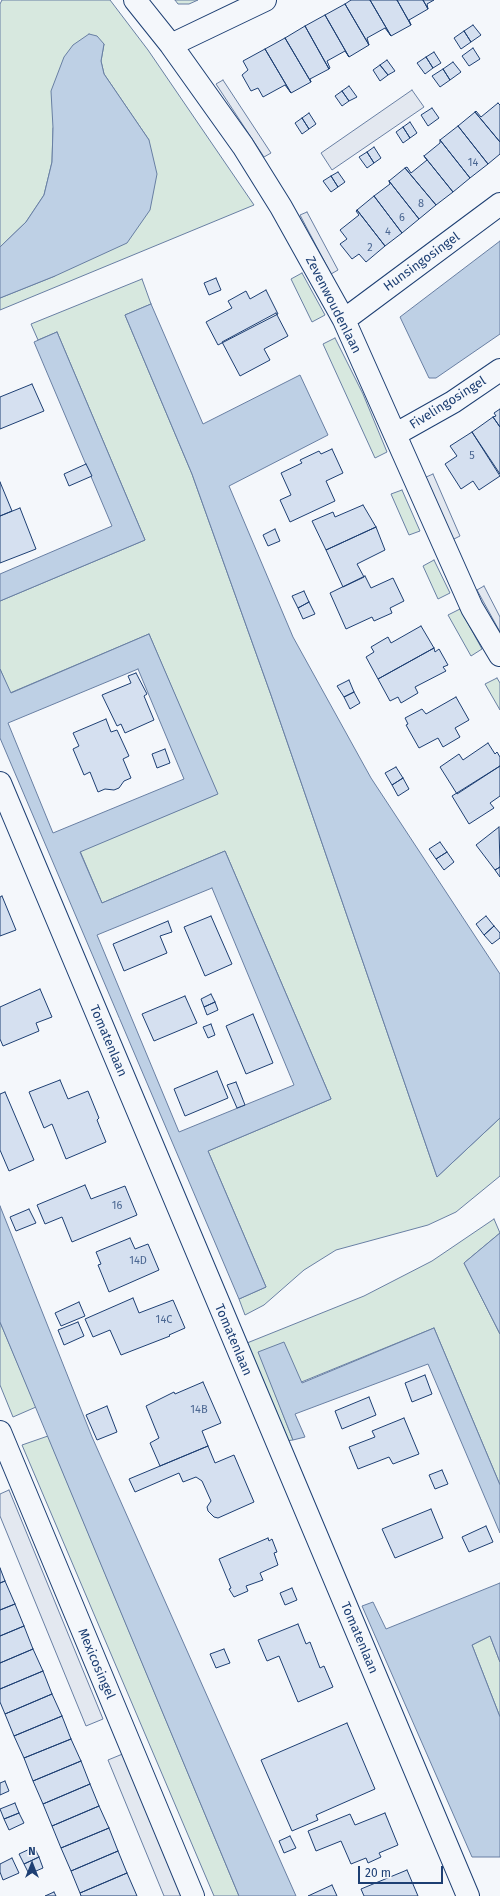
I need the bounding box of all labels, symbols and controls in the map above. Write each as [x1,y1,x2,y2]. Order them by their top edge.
house number: 14 [468,156,478,170]
house number: 8 [418,197,424,211]
house number: 6 [399,211,405,225]
house number: 4 [385,225,391,239]
street label: Hunsingosingel [381,229,463,295]
house number: 2 [367,241,373,255]
street label: Zevenwoudenlaan [302,254,364,356]
street label: Fivelingosingel [407,373,489,433]
house number: 5 [469,449,475,463]
street label: Tomatenlaan [86,1003,130,1079]
house number: 16 [112,1199,122,1213]
house number: 14D [129,1254,147,1268]
street label: Tomatenlaan [211,1302,255,1378]
house number: 14C [156,1313,172,1327]
house number: 14B [190,1403,208,1417]
street label: Tomatenlaan [337,1600,381,1676]
street label: Mexicosingel [74,1626,118,1702]
north arrow [12,1844,52,1884]
text: N [28,1845,36,1858]
scale bar [360,1858,445,1884]
text: 20 m [365,1866,391,1880]

